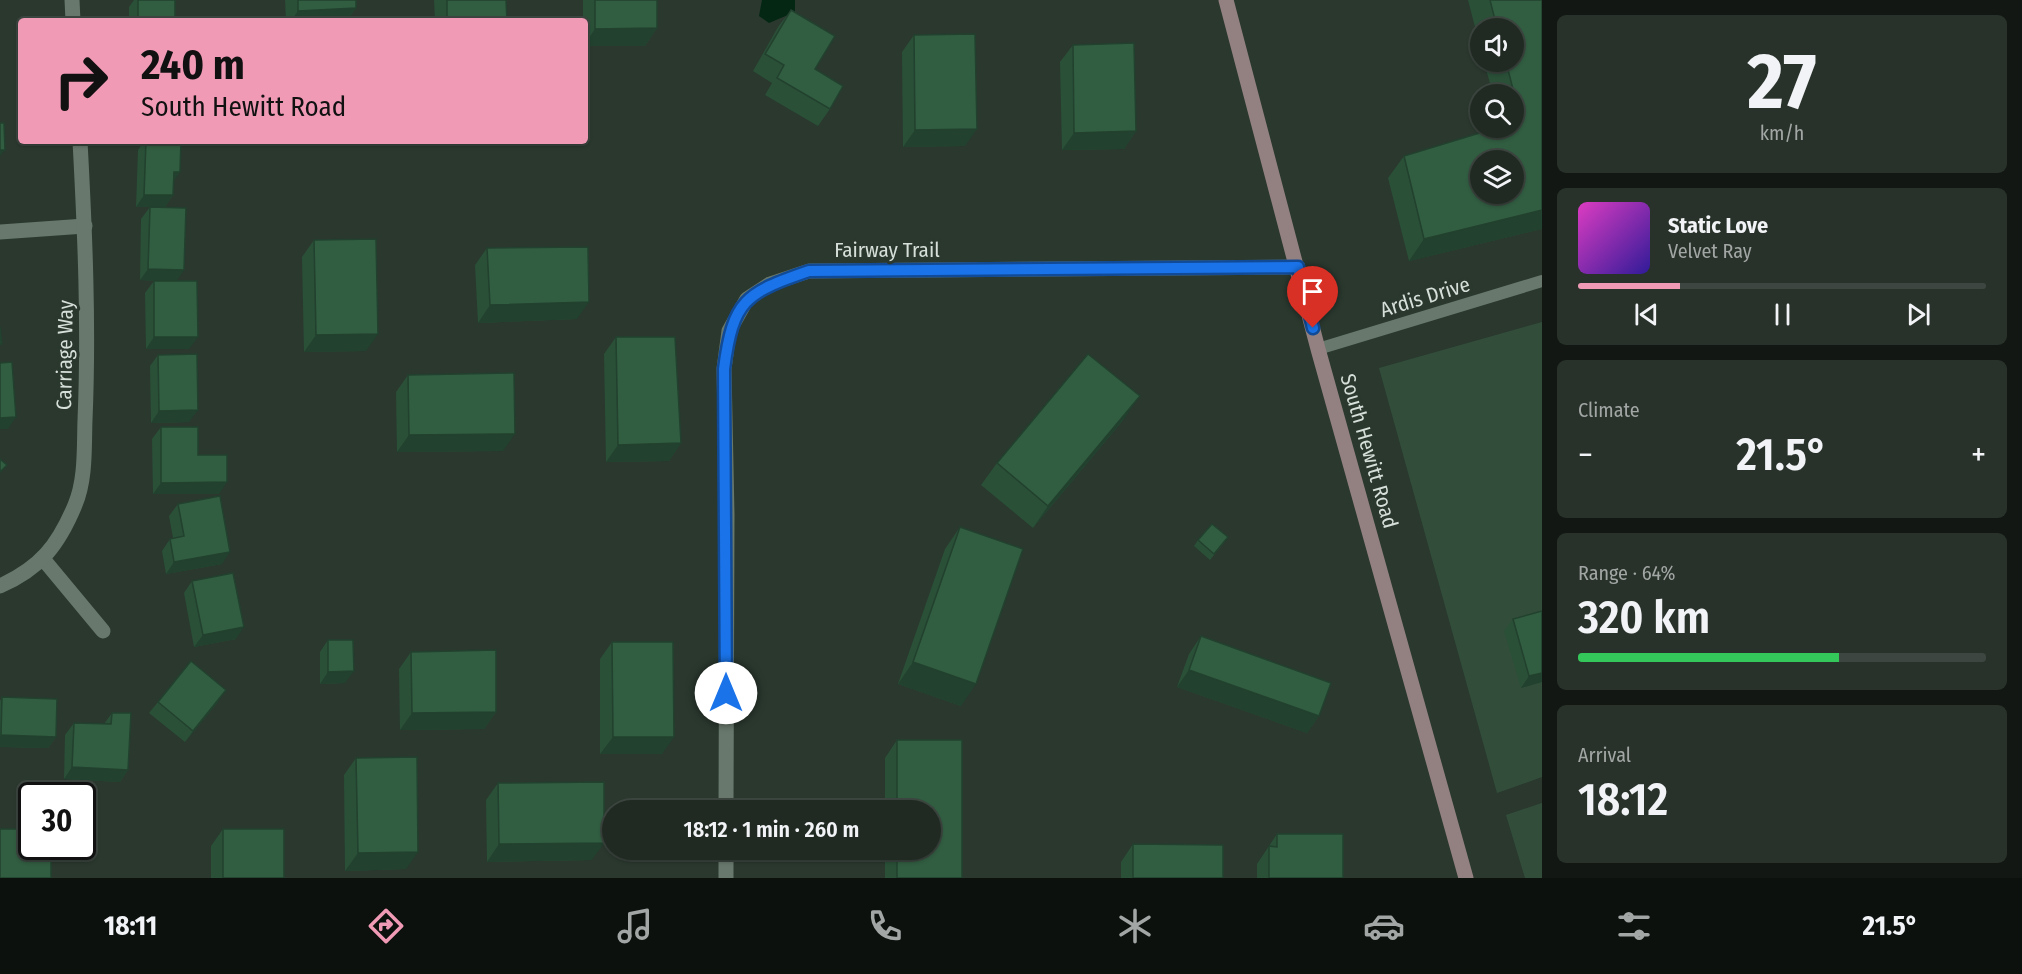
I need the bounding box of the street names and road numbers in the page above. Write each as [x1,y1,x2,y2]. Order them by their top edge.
street label: Fairway Trail [834,237,940,263]
street label: Ardis Drive [1377,271,1473,323]
street label: Carriage Way [51,299,79,410]
street label: South Hewitt Road [1334,371,1404,531]

